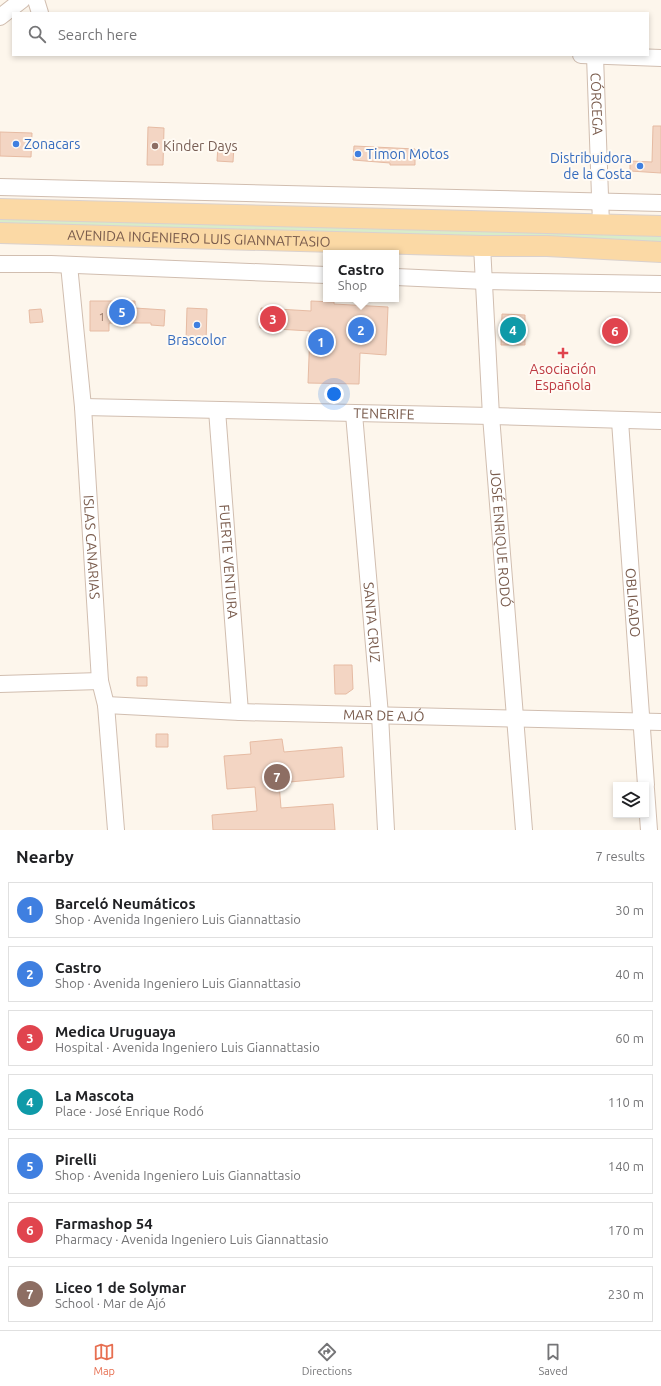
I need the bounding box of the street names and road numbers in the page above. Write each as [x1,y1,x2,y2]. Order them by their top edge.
street label: CÓRCEGA [588,72,606,136]
street label: AVENIDA INGENIERO LUIS GIANNATTASIO [67,227,331,250]
street label: TENERIFE [353,405,415,422]
street label: JOSÉ ENRIQUE RODÓ [487,469,515,608]
street label: ISLAS CANARIAS [80,494,103,600]
street label: FUERTE VENTURA [216,504,241,619]
street label: OBLIGADO [623,567,643,638]
street label: SANTA CRUZ [361,581,383,663]
street label: MAR DE AJÓ [343,706,425,724]

